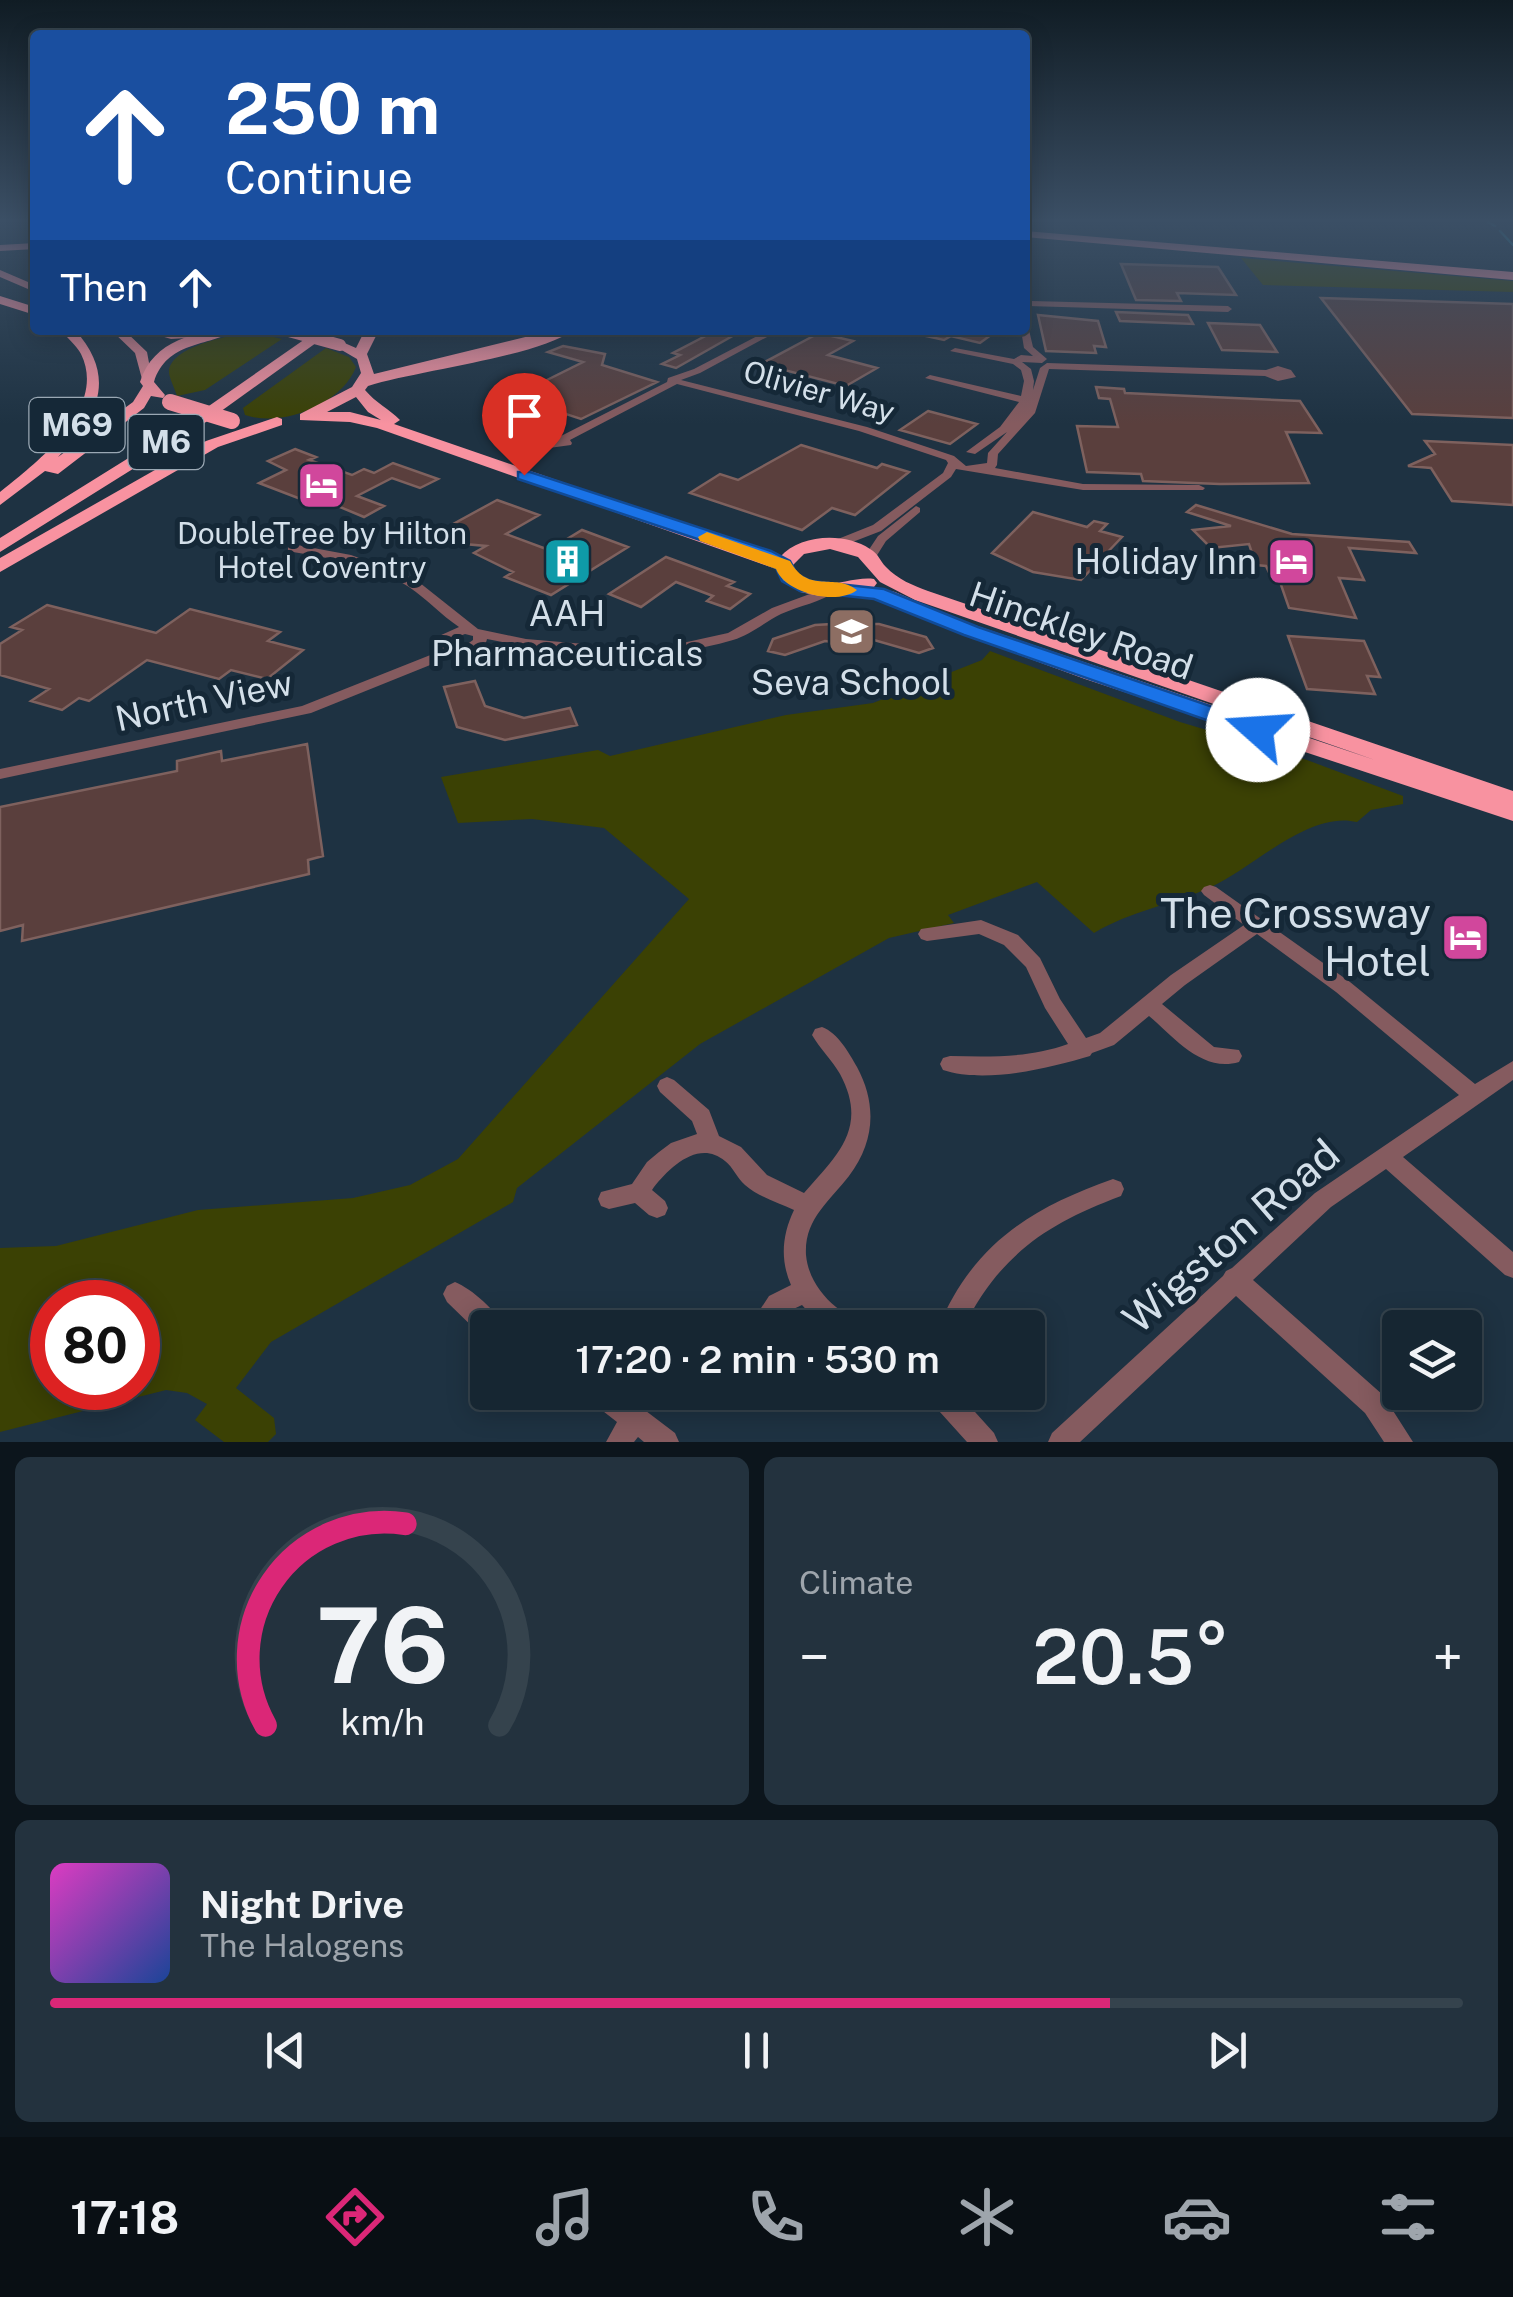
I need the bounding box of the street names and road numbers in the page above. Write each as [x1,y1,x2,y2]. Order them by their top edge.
street label: Olivier Way [740,352,899,430]
road number: M69 [30,398,124,452]
road number: M6 [128,415,204,469]
street label: Hinckley Road [964,573,1198,688]
street label: North View [112,662,296,739]
street label: Wigston Road [1113,1129,1349,1343]

